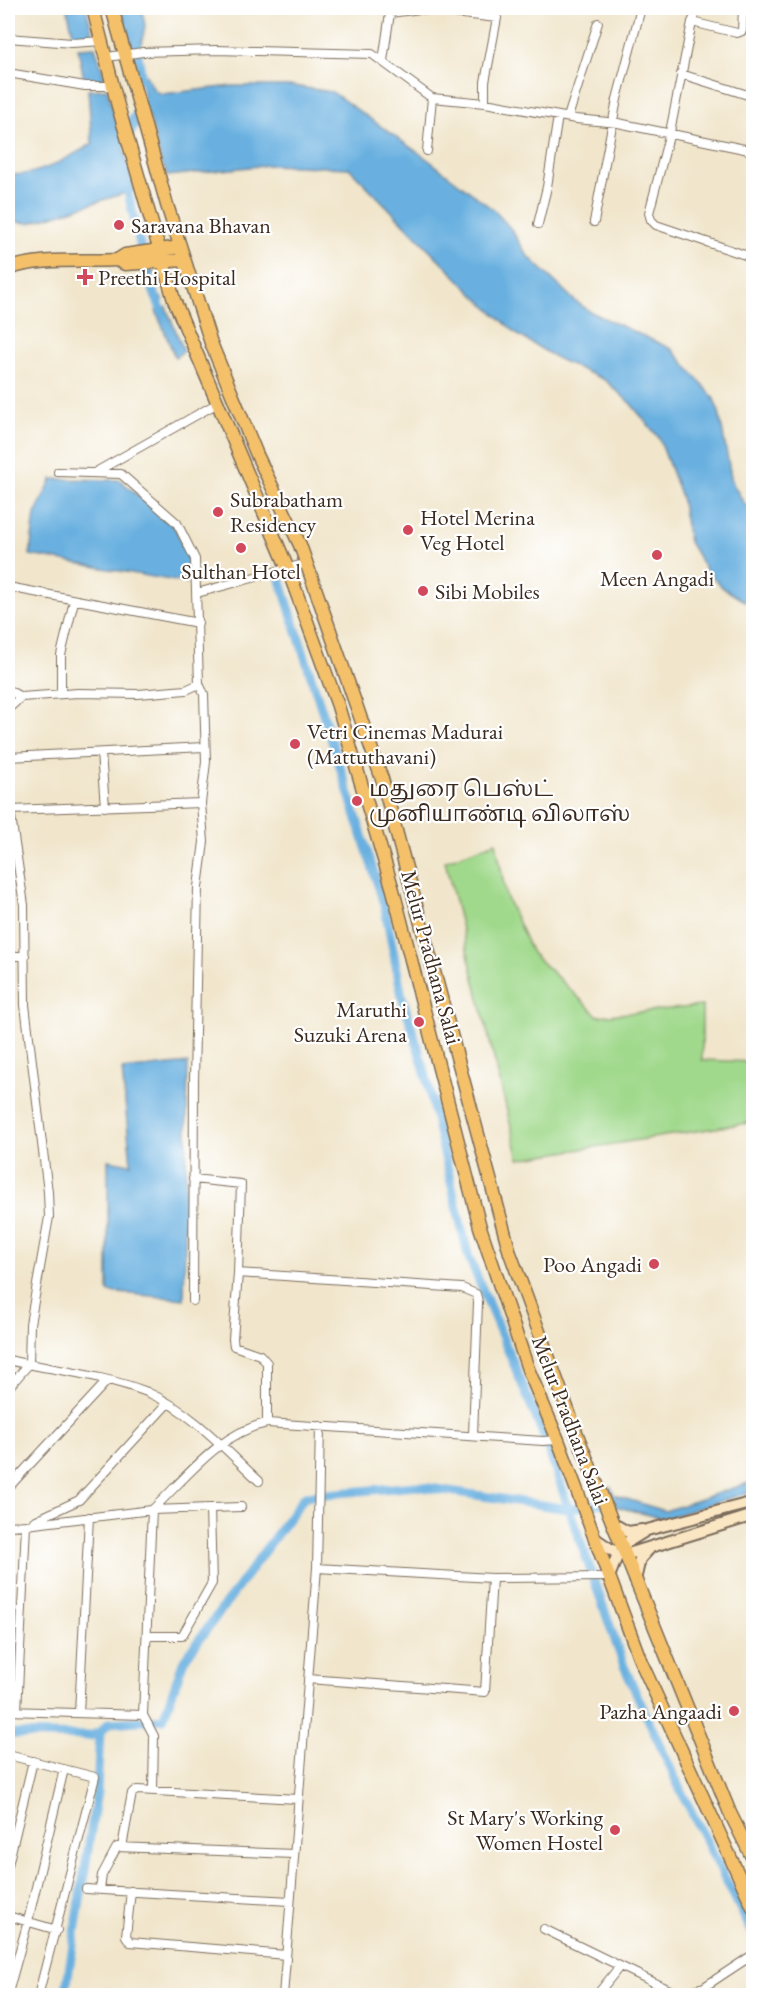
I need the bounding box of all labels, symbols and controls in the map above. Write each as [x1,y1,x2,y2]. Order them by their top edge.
place label: Saravana Bhavan [131,211,271,240]
marker: Saravana Bhavan [112,218,126,232]
place label: Preethi Hospital [98,263,236,292]
marker: Preethi Hospital [76,268,94,286]
place label: Subrabatham Residency [230,485,343,539]
place label: Hotel Merina Veg Hotel [420,503,535,557]
marker: Subrabatham Residency [211,505,225,519]
marker: Hotel Merina Veg Hotel [401,523,415,537]
marker: Sulthan Hotel [234,541,248,555]
marker: Meen Angadi [650,548,664,562]
place label: Sulthan Hotel [181,557,301,586]
place label: Meen Angadi [600,564,714,593]
place label: Sibi Mobiles [435,577,540,606]
marker: Sibi Mobiles [416,584,430,598]
place label: Vetri Cinemas Madurai (Mattuthavani) [307,717,503,771]
marker: Vetri Cinemas Madurai (Mattuthavani) [288,737,302,751]
place label: மதுரை பெஸ்ட் முனியாண்டி விலாஸ் [369,774,630,828]
marker: மதுரை பெஸ்ட் முனியாண்டி விலாஸ் [350,794,364,808]
street label: Melur Pradhana Salai [394,867,469,1048]
place label: Maruthi Suzuki Arena [294,995,407,1049]
marker: Maruthi Suzuki Arena [412,1015,426,1029]
place label: Poo Angadi [543,1250,642,1279]
marker: Poo Angadi [647,1257,661,1271]
street label: Melur Pradhana Salai [525,1331,616,1509]
place label: Pazha Angaadi [599,1697,722,1726]
marker: Pazha Angaadi [727,1704,741,1718]
place label: St Mary's Working Women Hostel [447,1803,603,1857]
marker: St Mary's Working Women Hostel [608,1823,622,1837]

